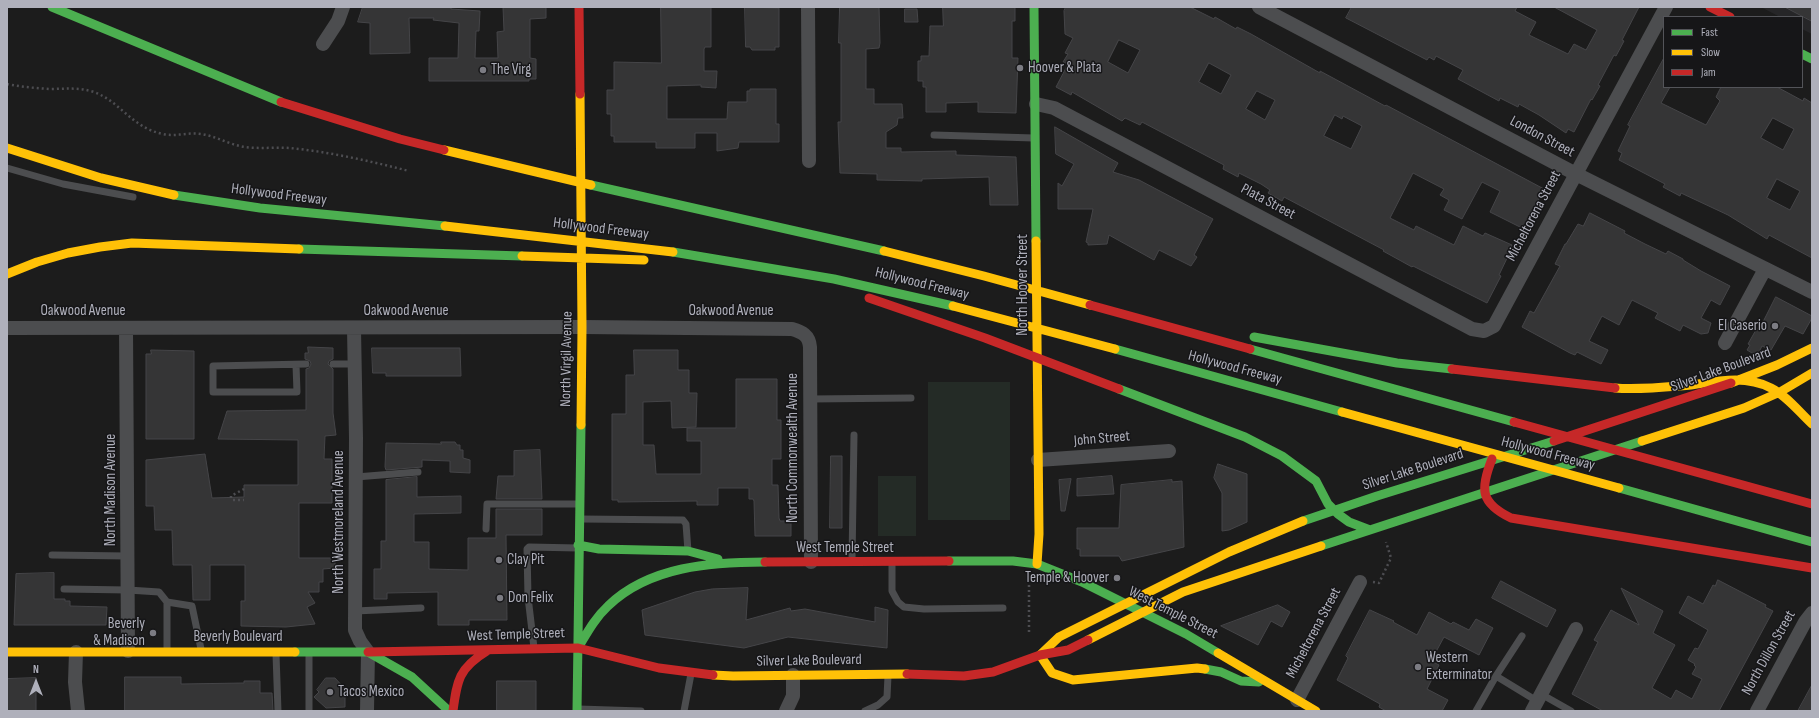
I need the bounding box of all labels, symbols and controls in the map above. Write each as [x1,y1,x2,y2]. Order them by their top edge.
legend [1663,16,1803,88]
text: Fast [1701,25,1718,40]
text: Slow [1701,45,1720,60]
place label: Hoover & Plata [1028,59,1101,77]
place label: The Virg [491,61,531,79]
marker: Hoover & Plata [1015,63,1025,73]
marker: The Virg [478,65,488,75]
text: Jam [1701,65,1716,80]
street label: London Street [1506,112,1578,162]
street label: Micheltorena Street [1503,168,1565,264]
street label: Hollywood Freeway [230,180,328,210]
street label: Plata Street [1238,180,1298,224]
street label: Hollywood Freeway [552,214,650,244]
street label: North Hoover Street [1014,234,1032,336]
street label: Hollywood Freeway [873,264,971,304]
street label: Oakwood Avenue [41,302,125,320]
street label: Oakwood Avenue [364,302,448,320]
street label: Oakwood Avenue [689,302,773,320]
street label: North Virgil Avenue [557,311,577,407]
place label: El Caserio [1718,317,1767,335]
marker: El Caserio [1770,321,1780,331]
street label: Silver Lake Boulevard [1668,344,1774,396]
street label: Hollywood Freeway [1186,347,1284,389]
street label: North Commonwealth Avenue [784,373,802,523]
street label: John Street [1073,428,1131,450]
street label: Hollywood Freeway [1499,433,1597,475]
street label: North Madison Avenue [102,434,120,546]
street label: Silver Lake Boulevard [1360,445,1466,495]
street label: North Westmoreland Avenue [330,450,348,594]
street label: West Temple Street [796,539,894,557]
place label: Clay Pit [507,551,545,569]
marker: Clay Pit [494,555,504,565]
place label: Temple & Hoover [1025,569,1109,587]
marker: Temple & Hoover [1112,573,1122,583]
street label: West Temple Street [1125,583,1221,643]
street label: Micheltorena Street [1283,585,1345,681]
place label: Don Felix [508,589,553,607]
marker: Don Felix [495,593,505,603]
street label: North Dillon Street [1738,607,1800,699]
place label: Beverly & Madison [93,615,145,650]
street label: West Temple Street [467,624,565,646]
marker: Beverly & Madison [148,628,158,638]
street label: Beverly Boulevard [193,628,283,646]
place label: Western Exterminator [1426,649,1492,684]
street label: Silver Lake Boulevard [756,651,862,671]
north arrow [16,662,56,702]
marker: Western Exterminator [1413,662,1423,672]
text: N [33,663,39,676]
place label: Tacos Mexico [338,683,404,701]
marker: Tacos Mexico [325,687,335,697]

